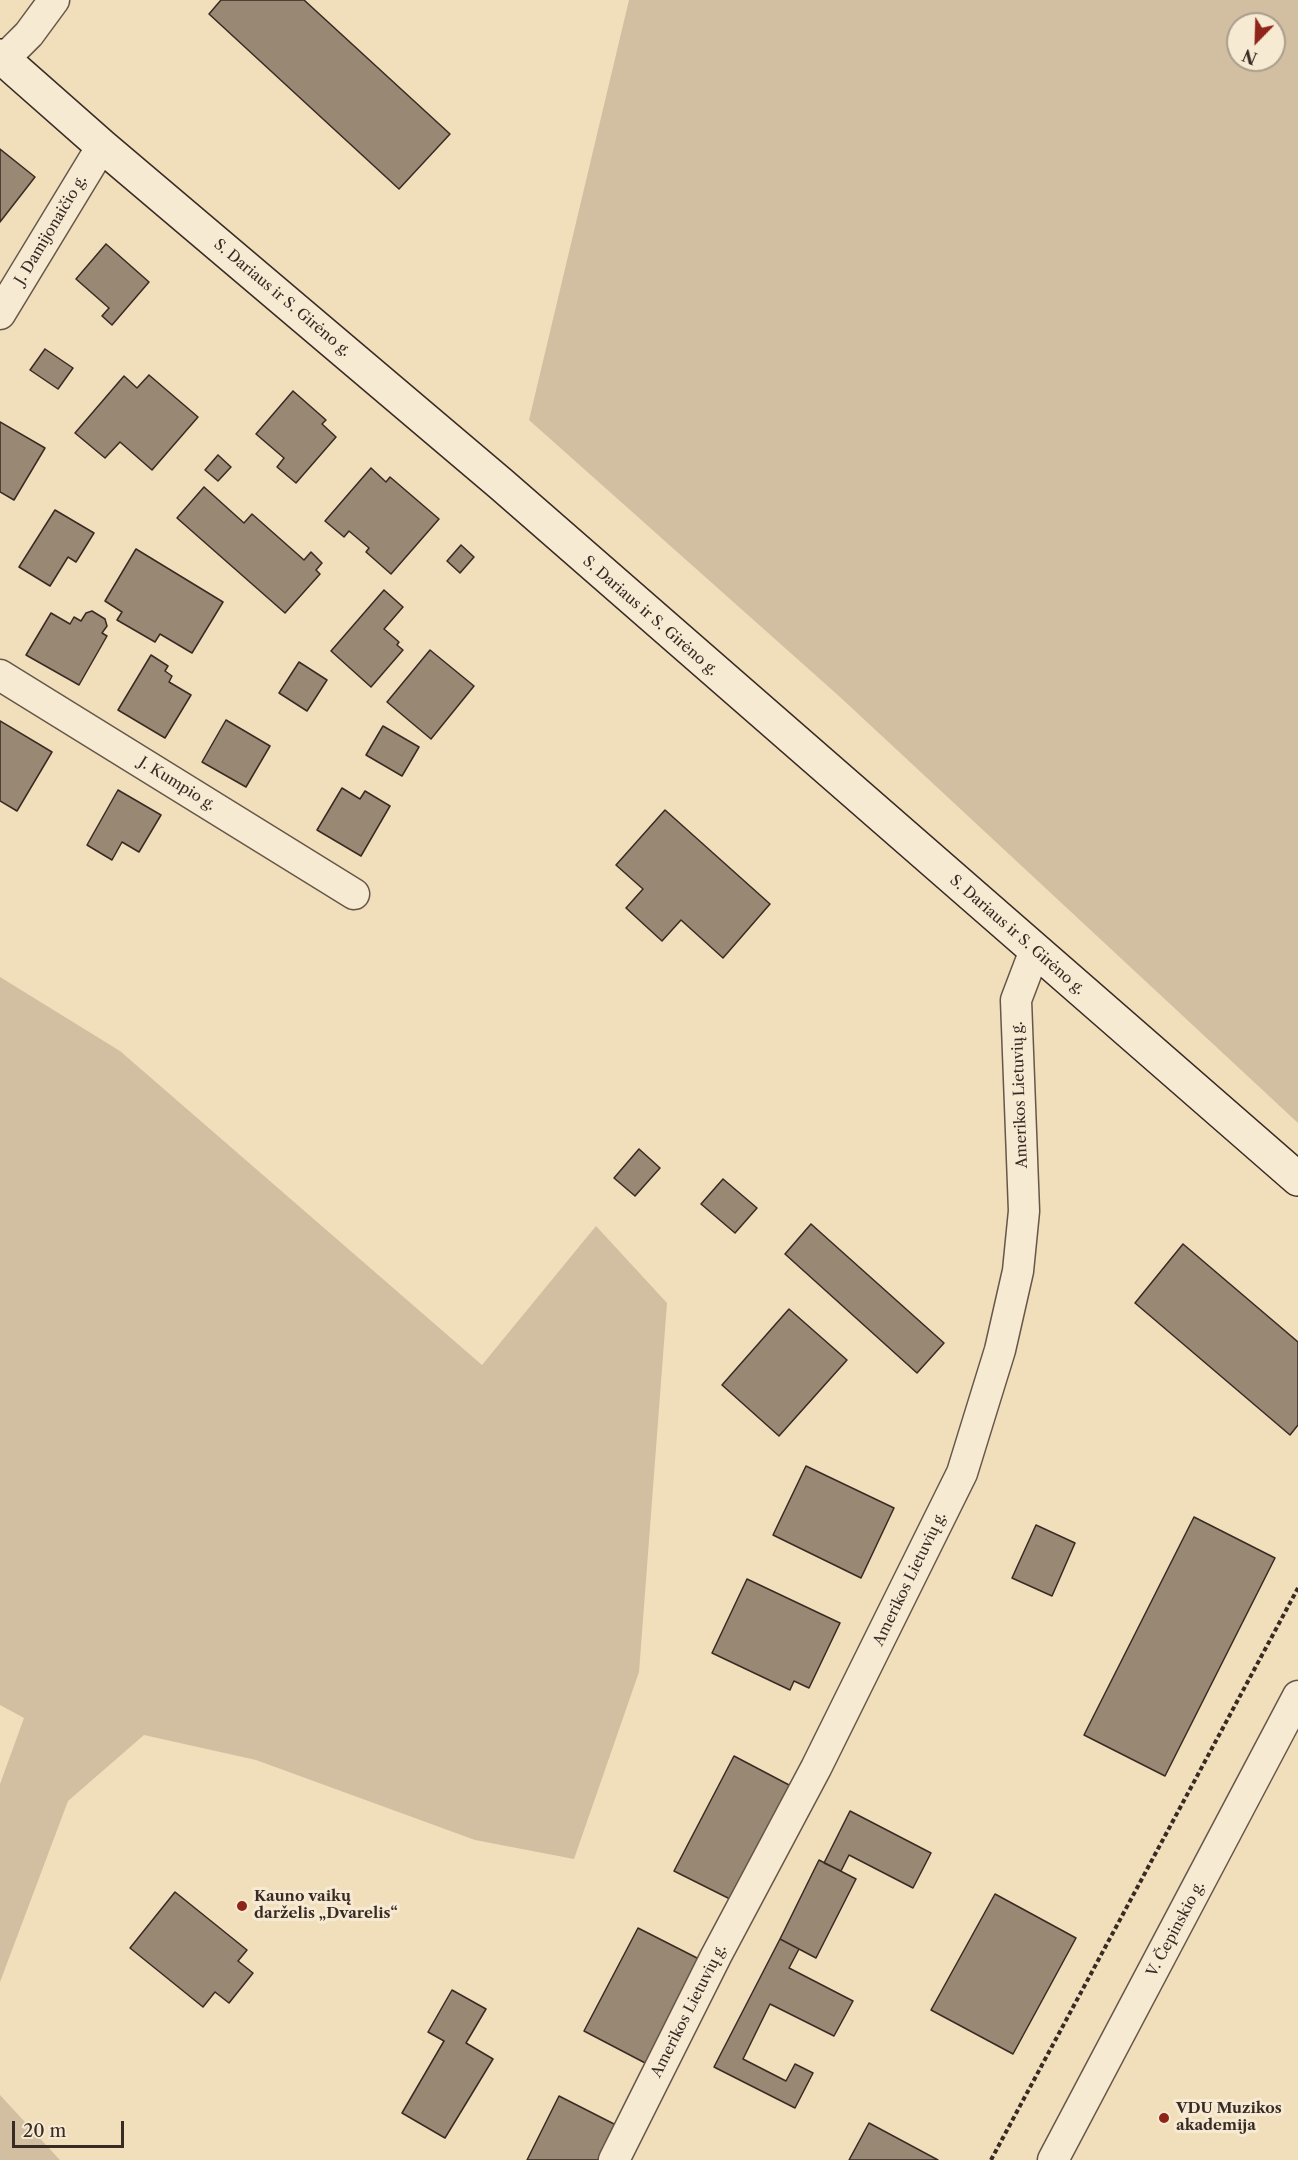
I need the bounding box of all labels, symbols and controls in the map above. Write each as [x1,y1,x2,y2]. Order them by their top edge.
north arrow [1226,12,1286,72]
text: N [1239,45,1260,69]
street label: J. Damijonaičio g. [11,172,91,288]
street label: S. Dariaus ir S. Girėno g. [210,236,354,360]
street label: S. Dariaus ir S. Girėno g. [579,552,721,680]
street label: J. Kumpio g. [135,753,219,815]
street label: S. Dariaus ir S. Girėno g. [946,871,1088,999]
street label: Amerikos Lietuvių g. [1008,1021,1032,1169]
street label: Amerikos Lietuvių g. [870,1509,950,1649]
street label: V. Čepinskio g. [1143,1878,1209,1980]
place label: Kauno vaikų darželis „Dvarelis“ [254,1888,398,1923]
marker: Kauno vaikų darželis „Dvarelis“ [235,1899,249,1913]
street label: Amerikos Lietuvių g. [648,1941,730,2081]
place label: VDU Muzikos akademija [1176,2100,1282,2135]
scale bar [15,2109,128,2147]
marker: VDU Muzikos akademija [1157,2111,1171,2125]
text: 20 m [23,2120,66,2142]

